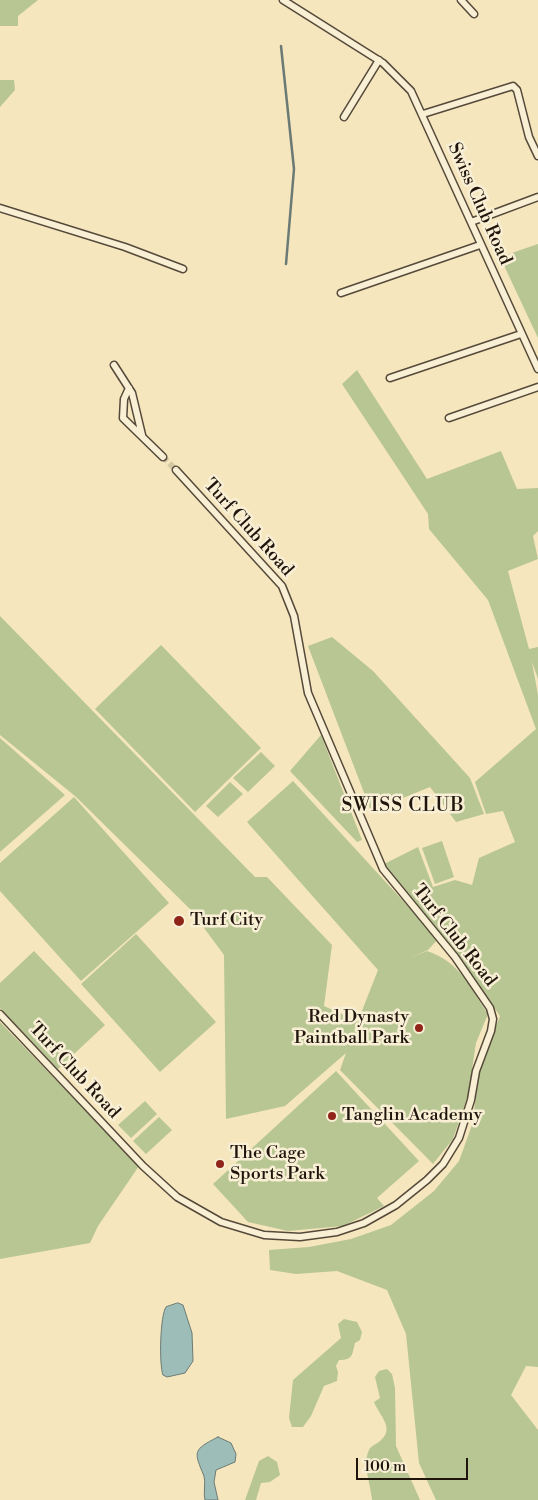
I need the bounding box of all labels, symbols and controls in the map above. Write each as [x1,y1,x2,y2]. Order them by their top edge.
street label: Swiss Club Road [442,140,516,268]
street label: Turf Club Road [199,475,297,581]
district label: SWISS CLUB [340,795,466,817]
street label: Turf Club Road [407,881,501,991]
place label: Turf City [190,910,263,932]
marker: Turf City [172,914,186,928]
place label: Red Dynasty Paintball Park [294,1007,409,1050]
street label: Turf Club Road [24,1018,124,1124]
marker: Red Dynasty Paintball Park [413,1022,425,1034]
place label: Tanglin Academy [342,1105,482,1127]
marker: Tanglin Academy [326,1110,338,1122]
place label: The Cage Sports Park [230,1143,325,1186]
marker: The Cage Sports Park [214,1158,226,1170]
scale bar [358,1448,470,1480]
text: 100 m [364,1457,406,1476]

